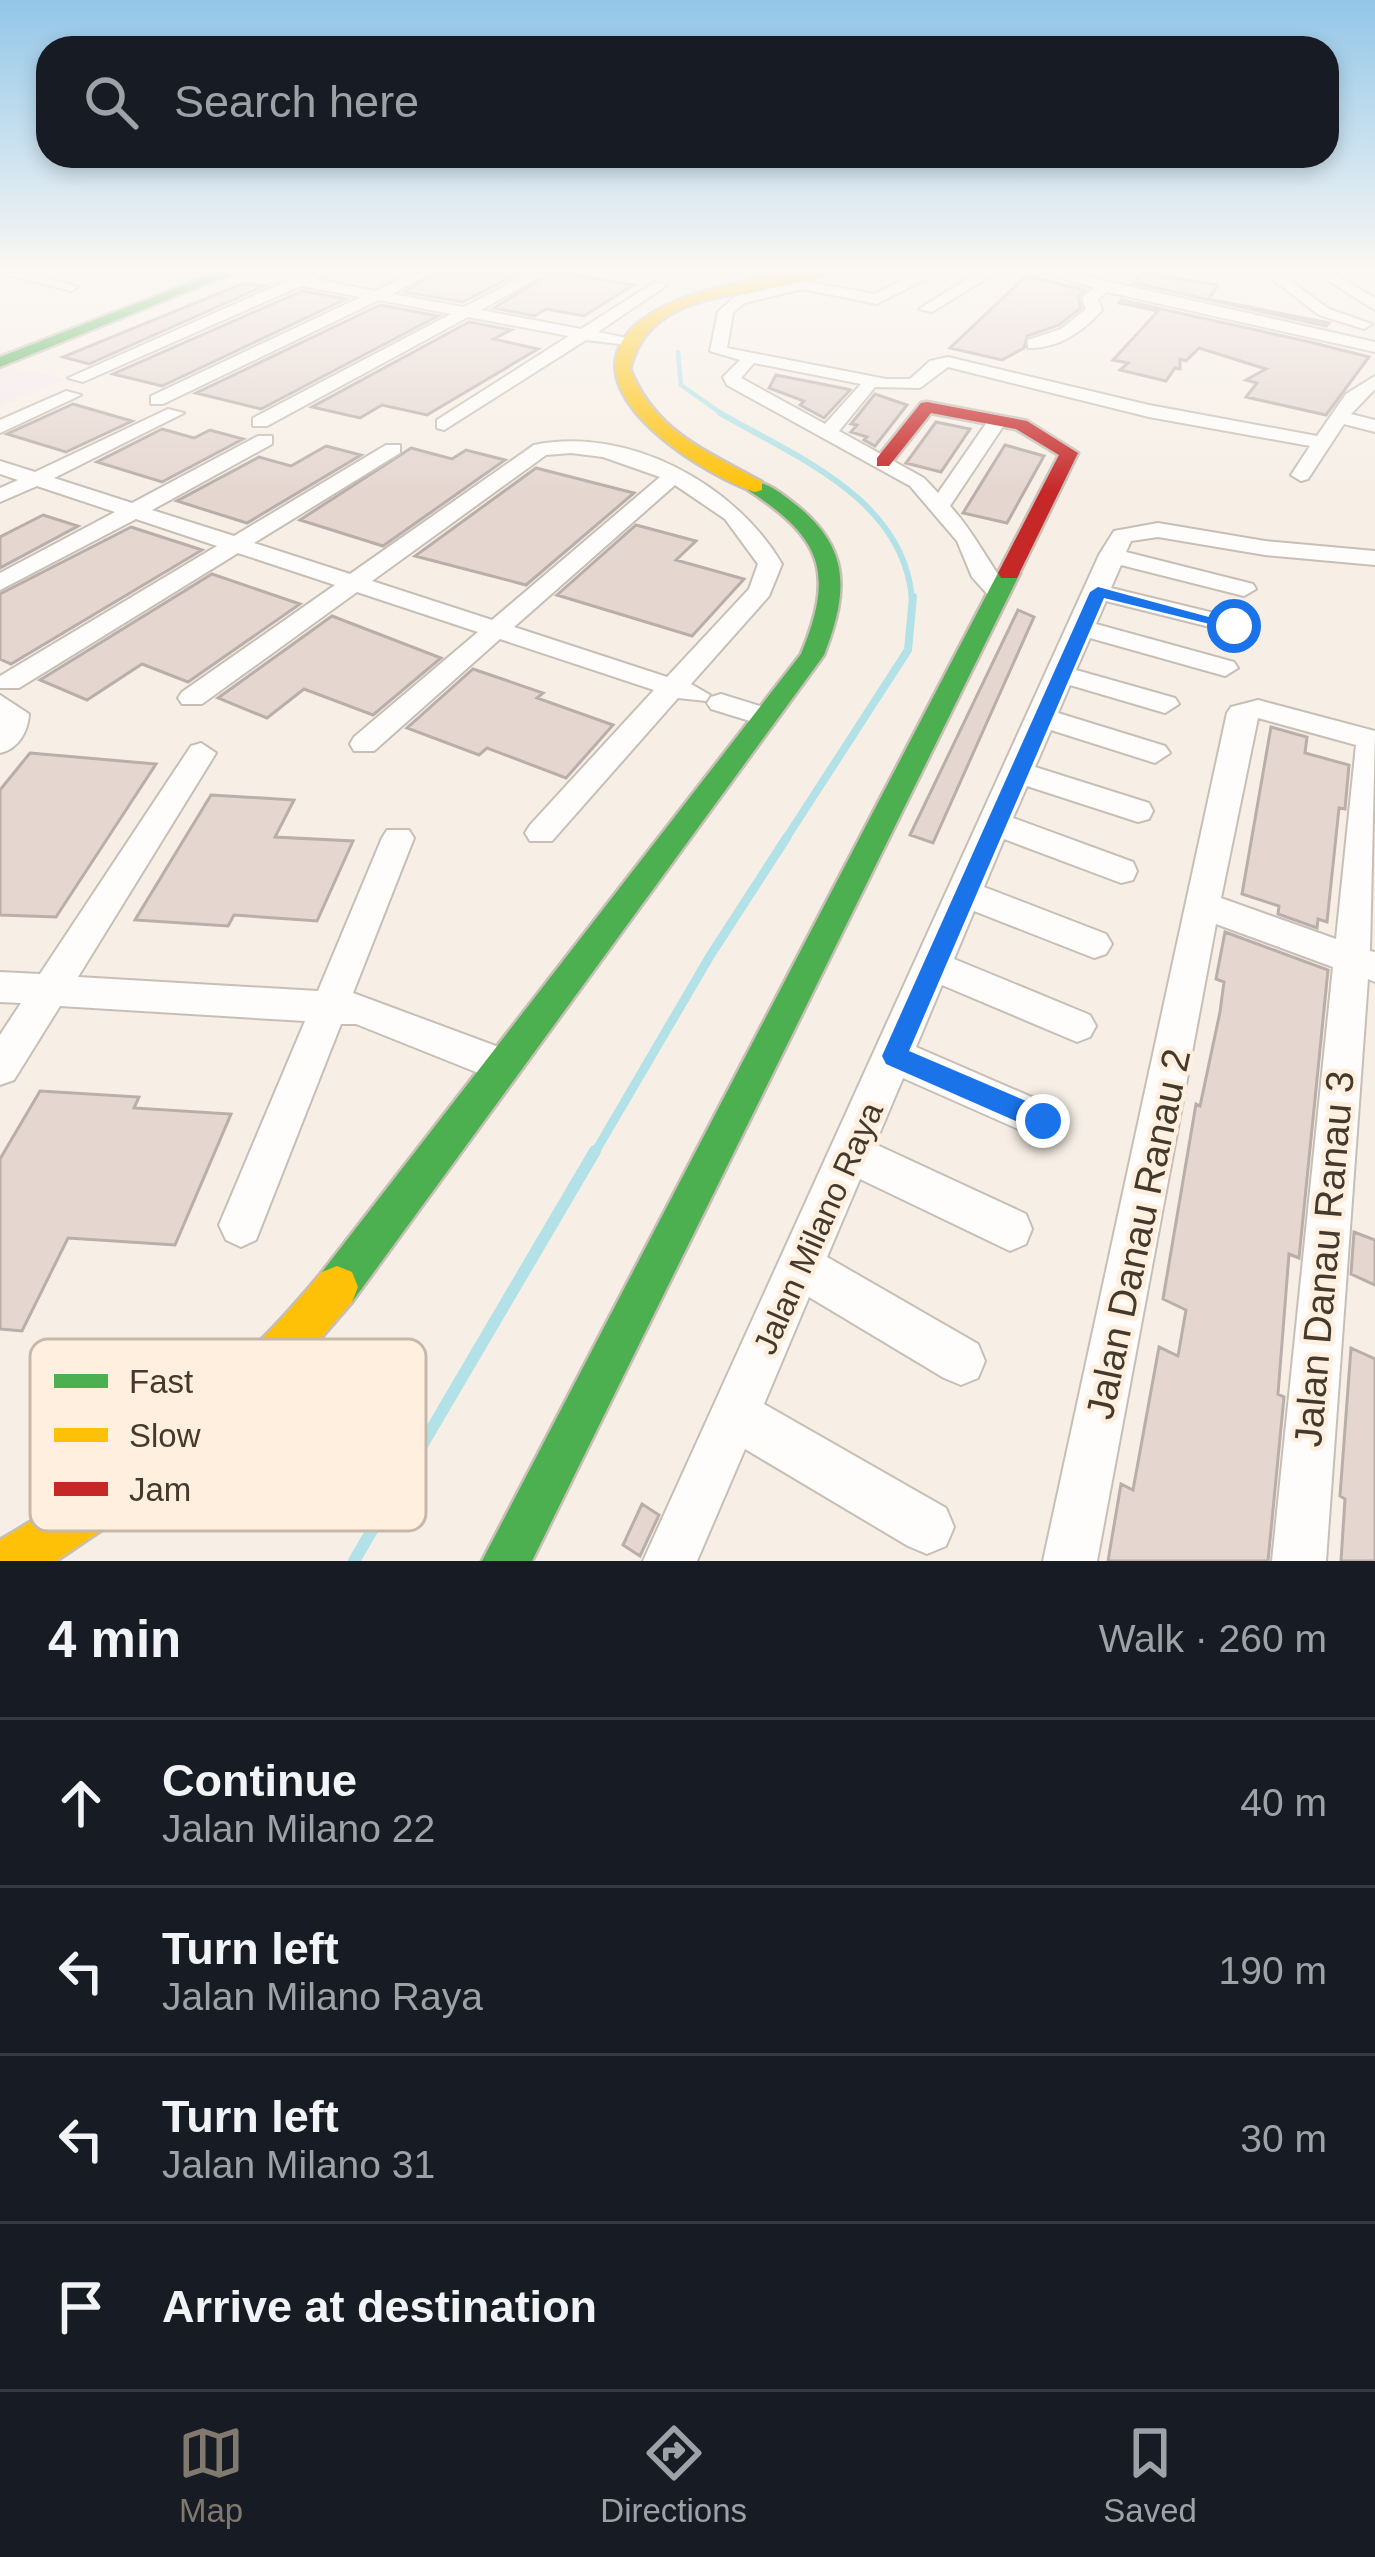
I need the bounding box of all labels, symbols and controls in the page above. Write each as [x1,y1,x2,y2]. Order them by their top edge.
search box [36,36,1339,168]
icon: search [78,69,144,135]
text: Search here [174,76,419,127]
route start [1207,599,1261,653]
street label: Jalan Danau Ranau 2 [1078,1045,1198,1423]
street label: Jalan Danau Ranau 3 [1286,1069,1362,1449]
route end [1016,1094,1070,1148]
street label: Jalan Milano Raya [746,1096,890,1360]
legend [30,1339,426,1531]
text: Fast [129,1363,193,1400]
text: Slow [129,1417,201,1454]
text: Jam [129,1471,191,1508]
text: 4 min [48,1611,181,1668]
text: Walk · 260 m [1099,1617,1327,1660]
text: Continue [162,1755,357,1806]
icon: ahead [48,1770,114,1836]
text: 40 m [1240,1781,1327,1824]
text: Jalan Milano 22 [162,1807,435,1850]
text: Turn left [162,1923,339,1974]
icon: left [48,1938,114,2004]
text: 190 m [1219,1949,1327,1992]
text: Jalan Milano Raya [162,1975,483,2018]
text: Turn left [162,2091,339,2142]
icon: left [48,2106,114,2172]
text: 30 m [1240,2117,1327,2160]
text: Jalan Milano 31 [162,2143,435,2186]
icon: arrive [48,2274,114,2340]
text: Arrive at destination [162,2281,597,2332]
tab: Map [178,2420,244,2530]
tab: Directions [600,2420,747,2530]
tab: Saved [1103,2420,1197,2530]

